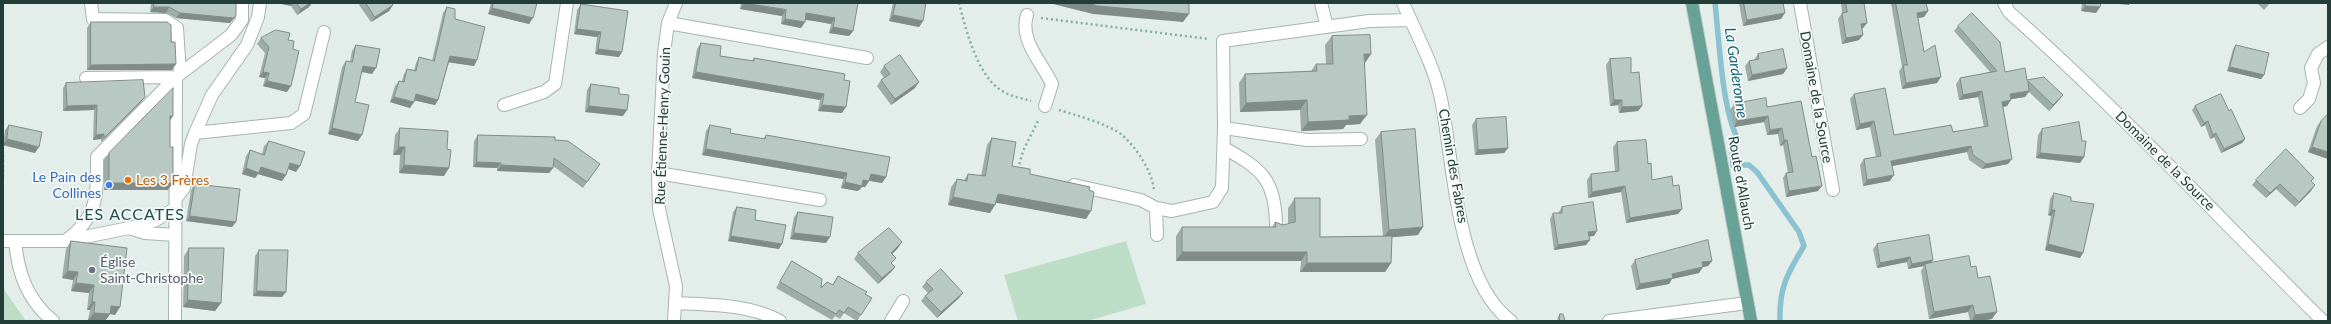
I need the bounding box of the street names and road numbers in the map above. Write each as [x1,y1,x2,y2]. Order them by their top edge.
street label: Domaine de la Source [1796,30,1836,164]
street label: Rue Étienne-Henry Gouin [652,47,674,205]
street label: Chemin des Fabres [1435,108,1471,224]
street label: Domaine de la Source [2112,108,2218,214]
street label: Route d'Allauch [1724,135,1758,231]

